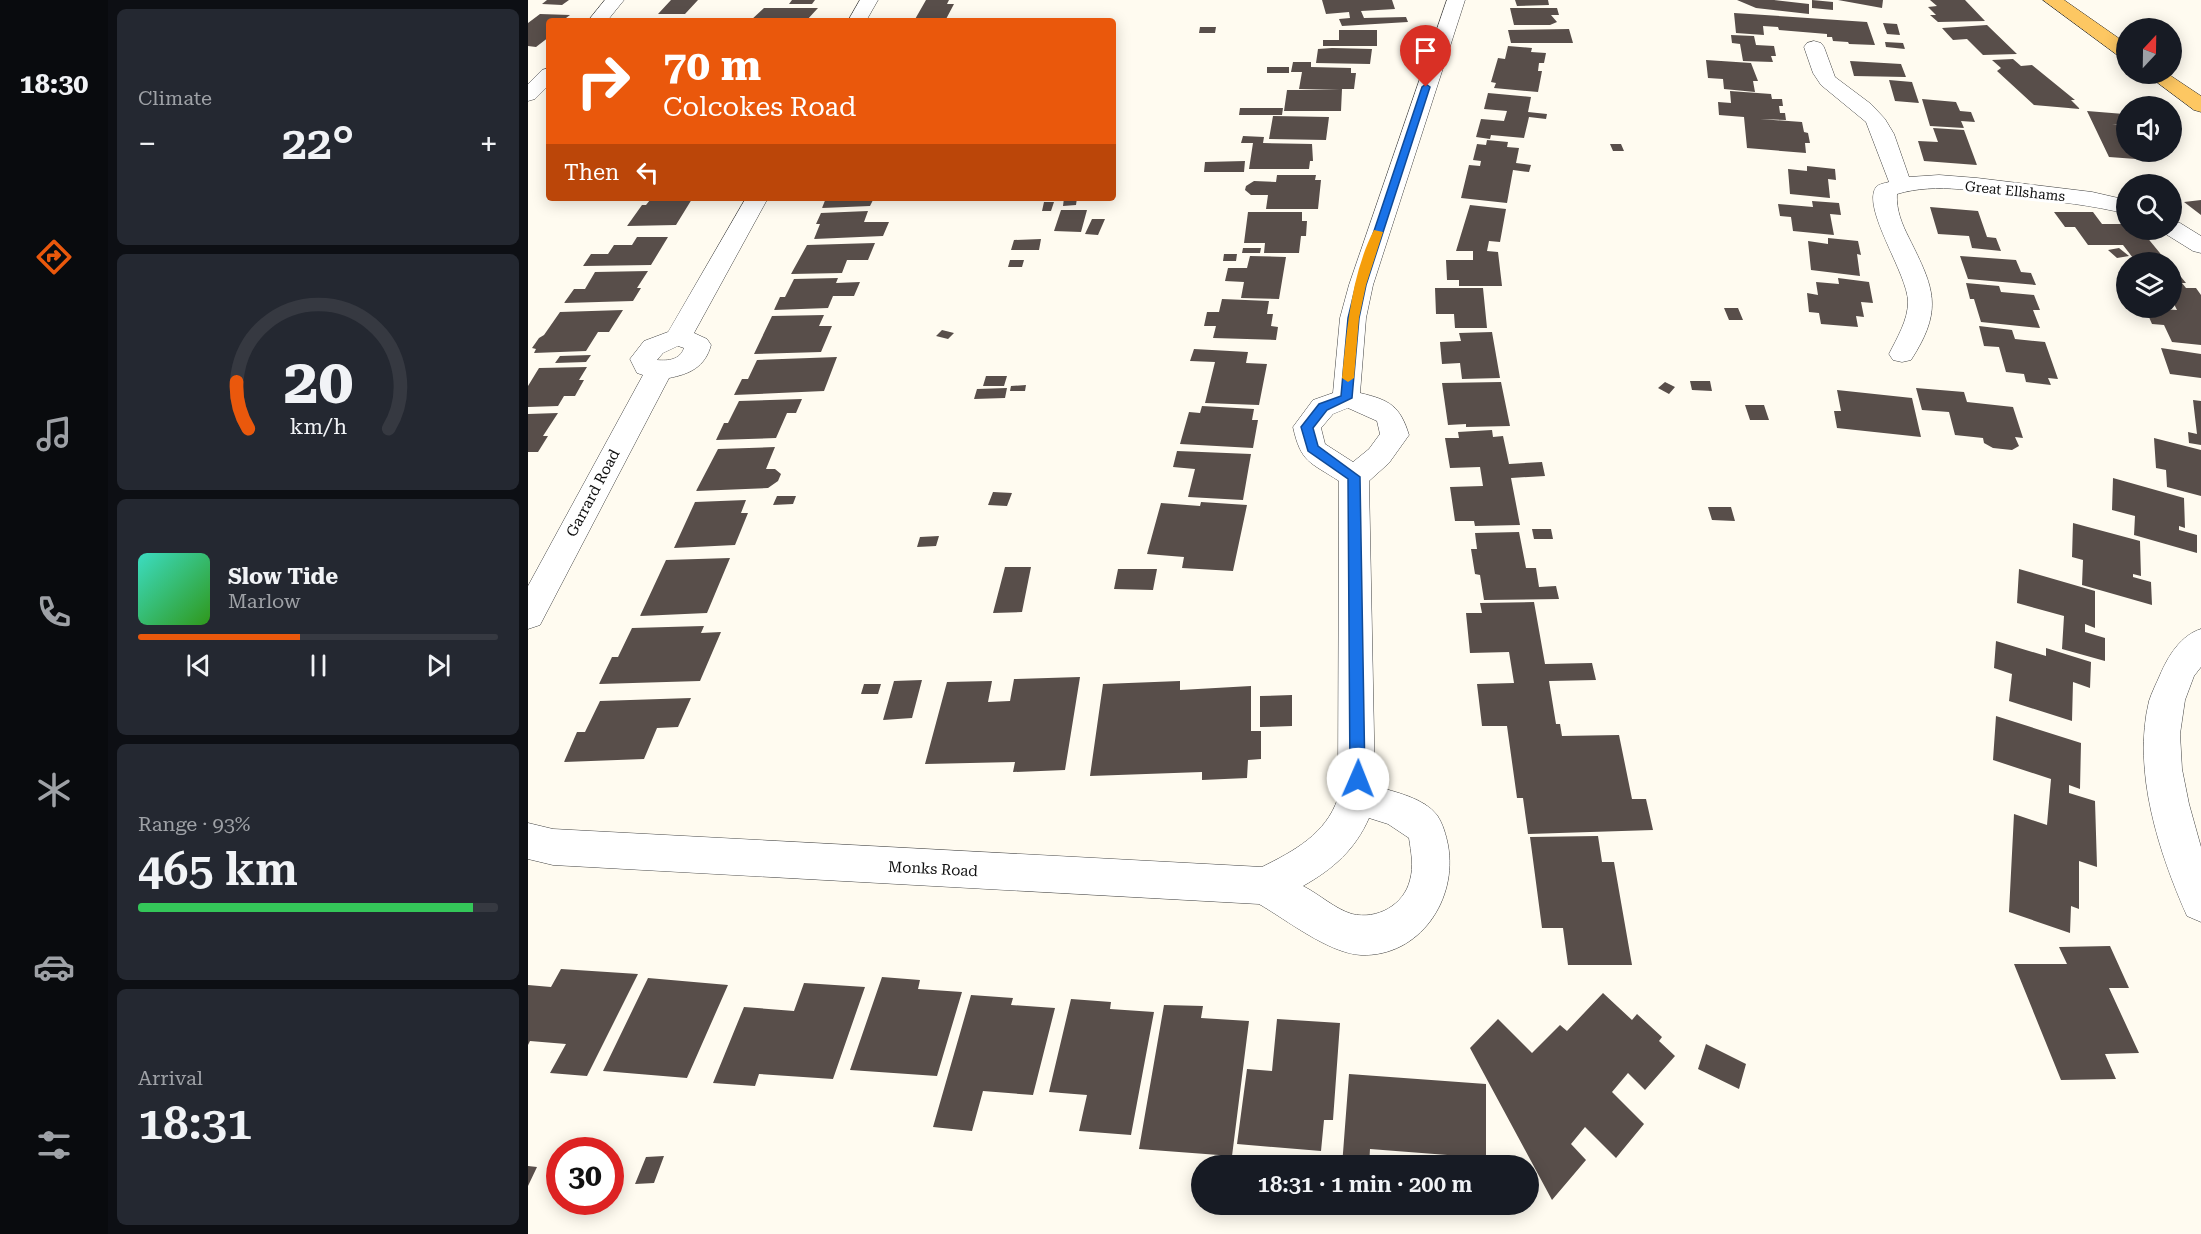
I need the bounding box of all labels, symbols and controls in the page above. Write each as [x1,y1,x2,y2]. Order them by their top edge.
north arrow [2116,18,2182,84]
map controls [2116,18,2182,318]
pin [1400,25,1451,87]
icon: arrive [1409,34,1442,67]
text: 70 m [663,41,761,90]
icon: right [564,42,642,120]
text: 18:30 [20,68,88,100]
text: Climate [138,86,212,110]
text: Colcokes Road [663,91,856,123]
button: sound [2116,96,2182,162]
text: 22° [282,117,354,170]
text: − [138,124,156,163]
text: + [480,124,498,163]
icon: left [631,156,664,189]
text: Then [564,160,619,185]
button: search [2116,174,2182,240]
street label: Great Ellshams [1964,178,2066,204]
icon: directions [33,236,75,278]
button: layers [2116,252,2182,318]
text: 20 [283,345,353,418]
icon: music [33,413,75,455]
text: km/h [289,414,347,439]
street label: Garrard Road [562,446,624,540]
text: Slow Tide [228,564,338,589]
text: Marlow [228,589,301,613]
icon: phone [33,591,75,633]
icon: previous [182,649,215,682]
icon: pause [302,649,335,682]
icon: next [422,649,455,682]
position arrow [1326,747,1390,811]
icon: climate [33,769,75,811]
text: Range · 93% [138,812,250,836]
text: 465 km [138,843,298,896]
street label: Monks Road [888,858,979,880]
icon: car [33,946,75,988]
text: Arrival [138,1066,203,1090]
text: 18:31 [138,1097,252,1150]
icon: filters [33,1124,75,1166]
speed limit sign: 30 [546,1137,624,1215]
text: 18:31 · 1 min · 200 m [1258,1172,1472,1197]

